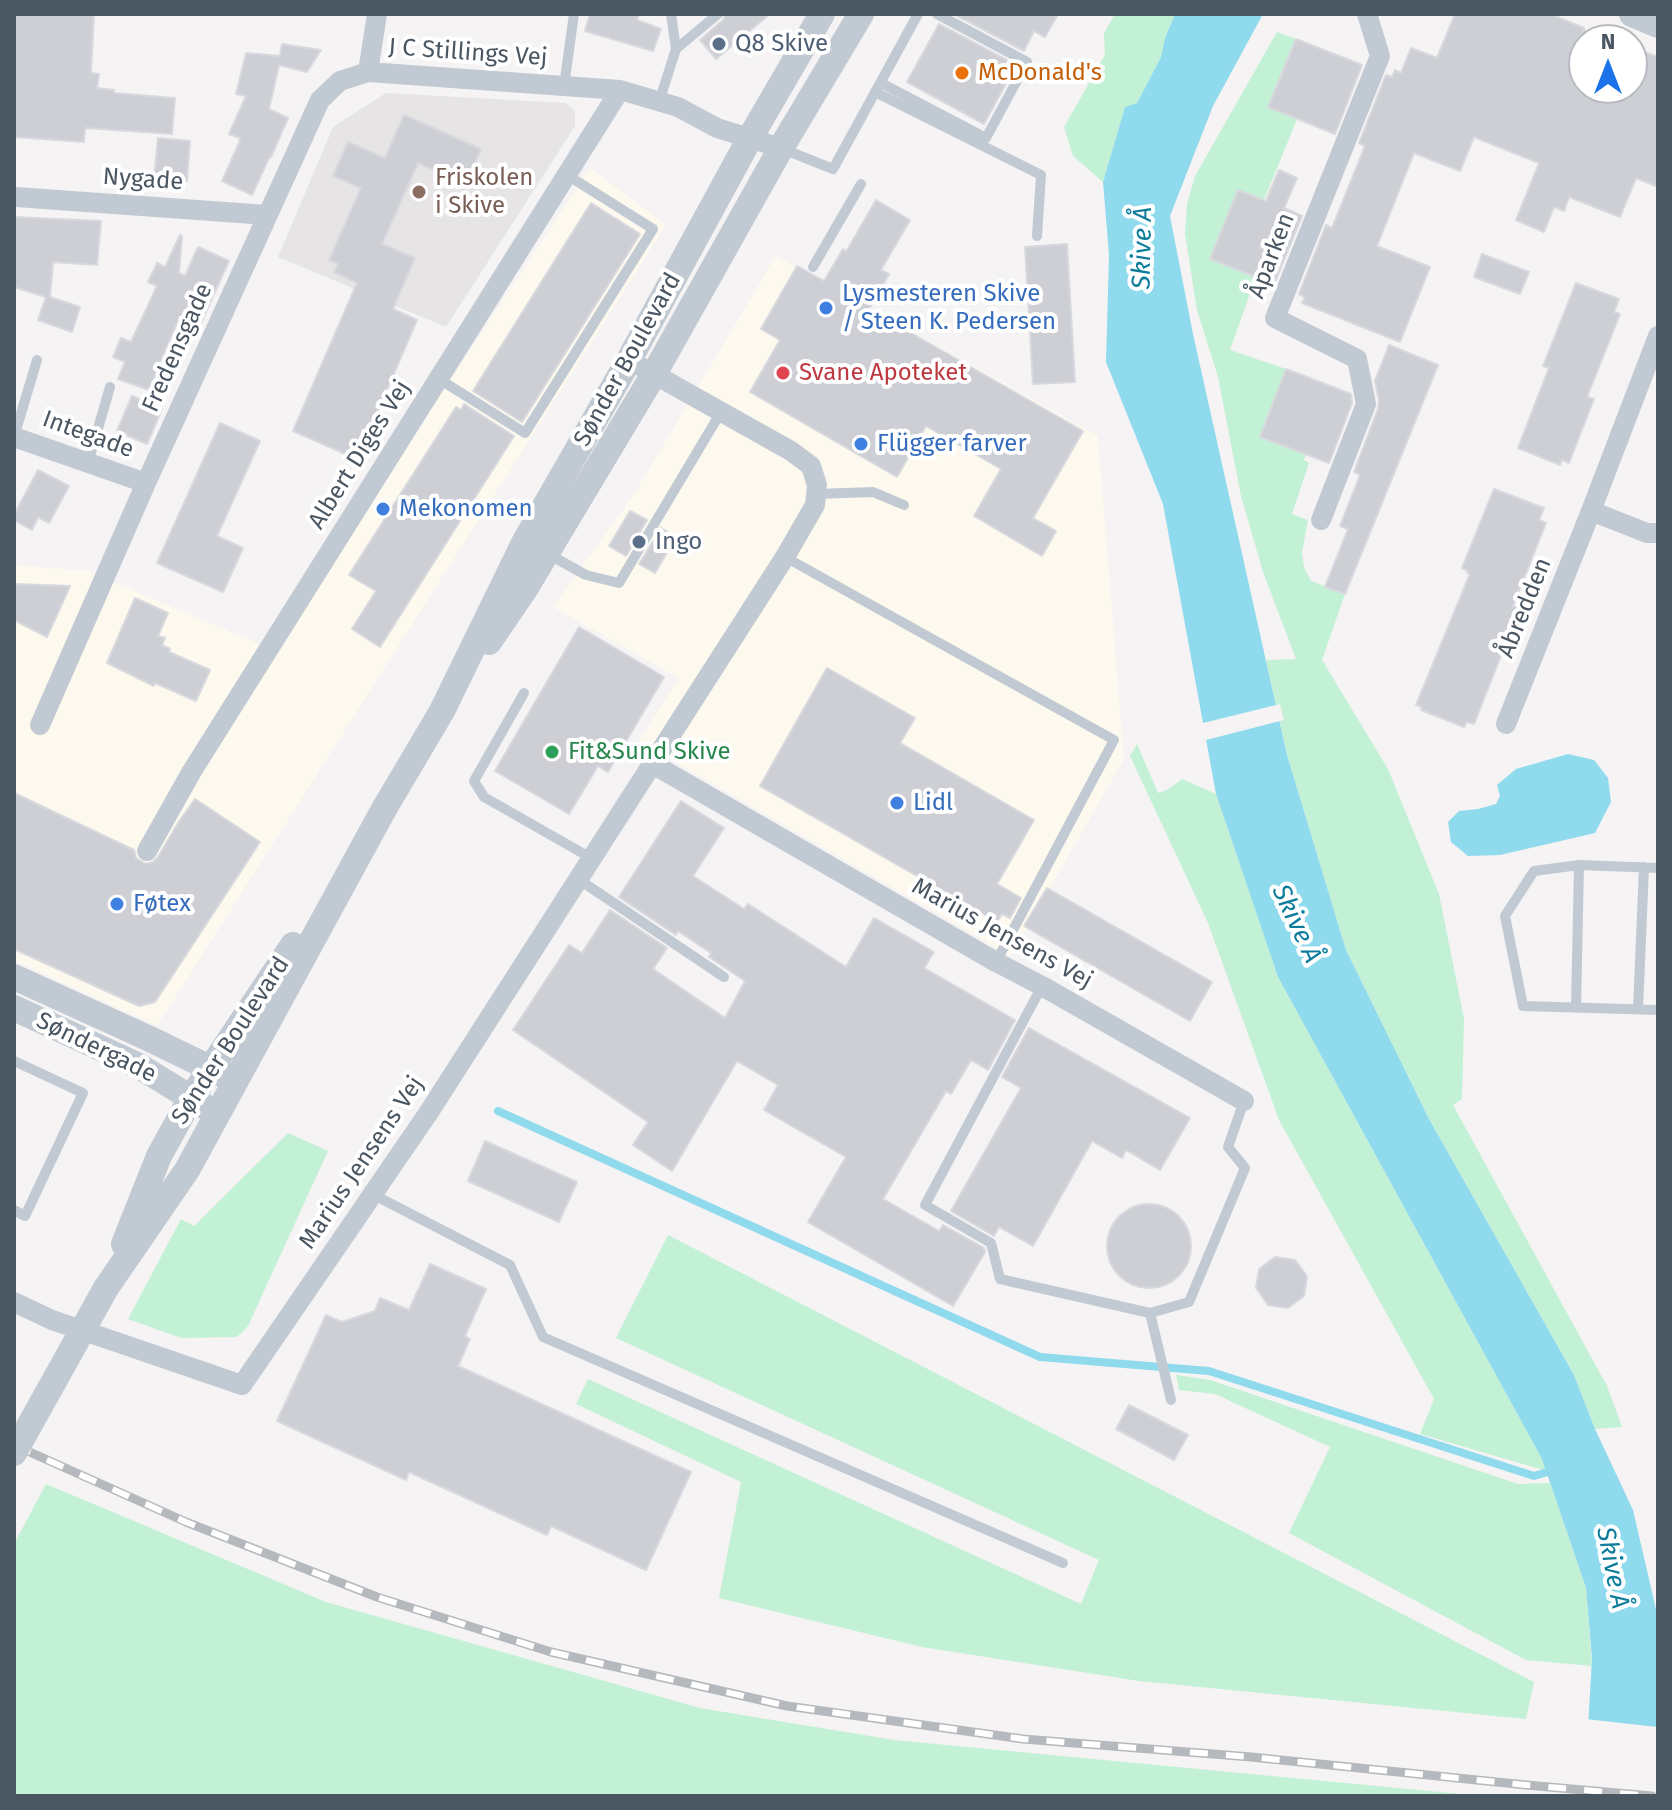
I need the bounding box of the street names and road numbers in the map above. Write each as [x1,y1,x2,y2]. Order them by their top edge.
street label: J C Stillings Vej [388,33,548,73]
street label: Nygade [102,163,184,197]
street label: Åparken [1243,209,1301,303]
street label: Sønder Boulevard [568,268,688,452]
street label: Fredensgade [137,279,219,417]
street label: Albert Diges Vej [303,375,417,535]
street label: Integade [38,405,138,465]
street label: Åbredden [1492,554,1558,662]
street label: Marius Jensens Vej [907,872,1097,996]
street label: Sønder Boulevard [166,952,296,1130]
street label: Søndergade [31,1007,161,1089]
street label: Marius Jensens Vej [294,1071,430,1255]

